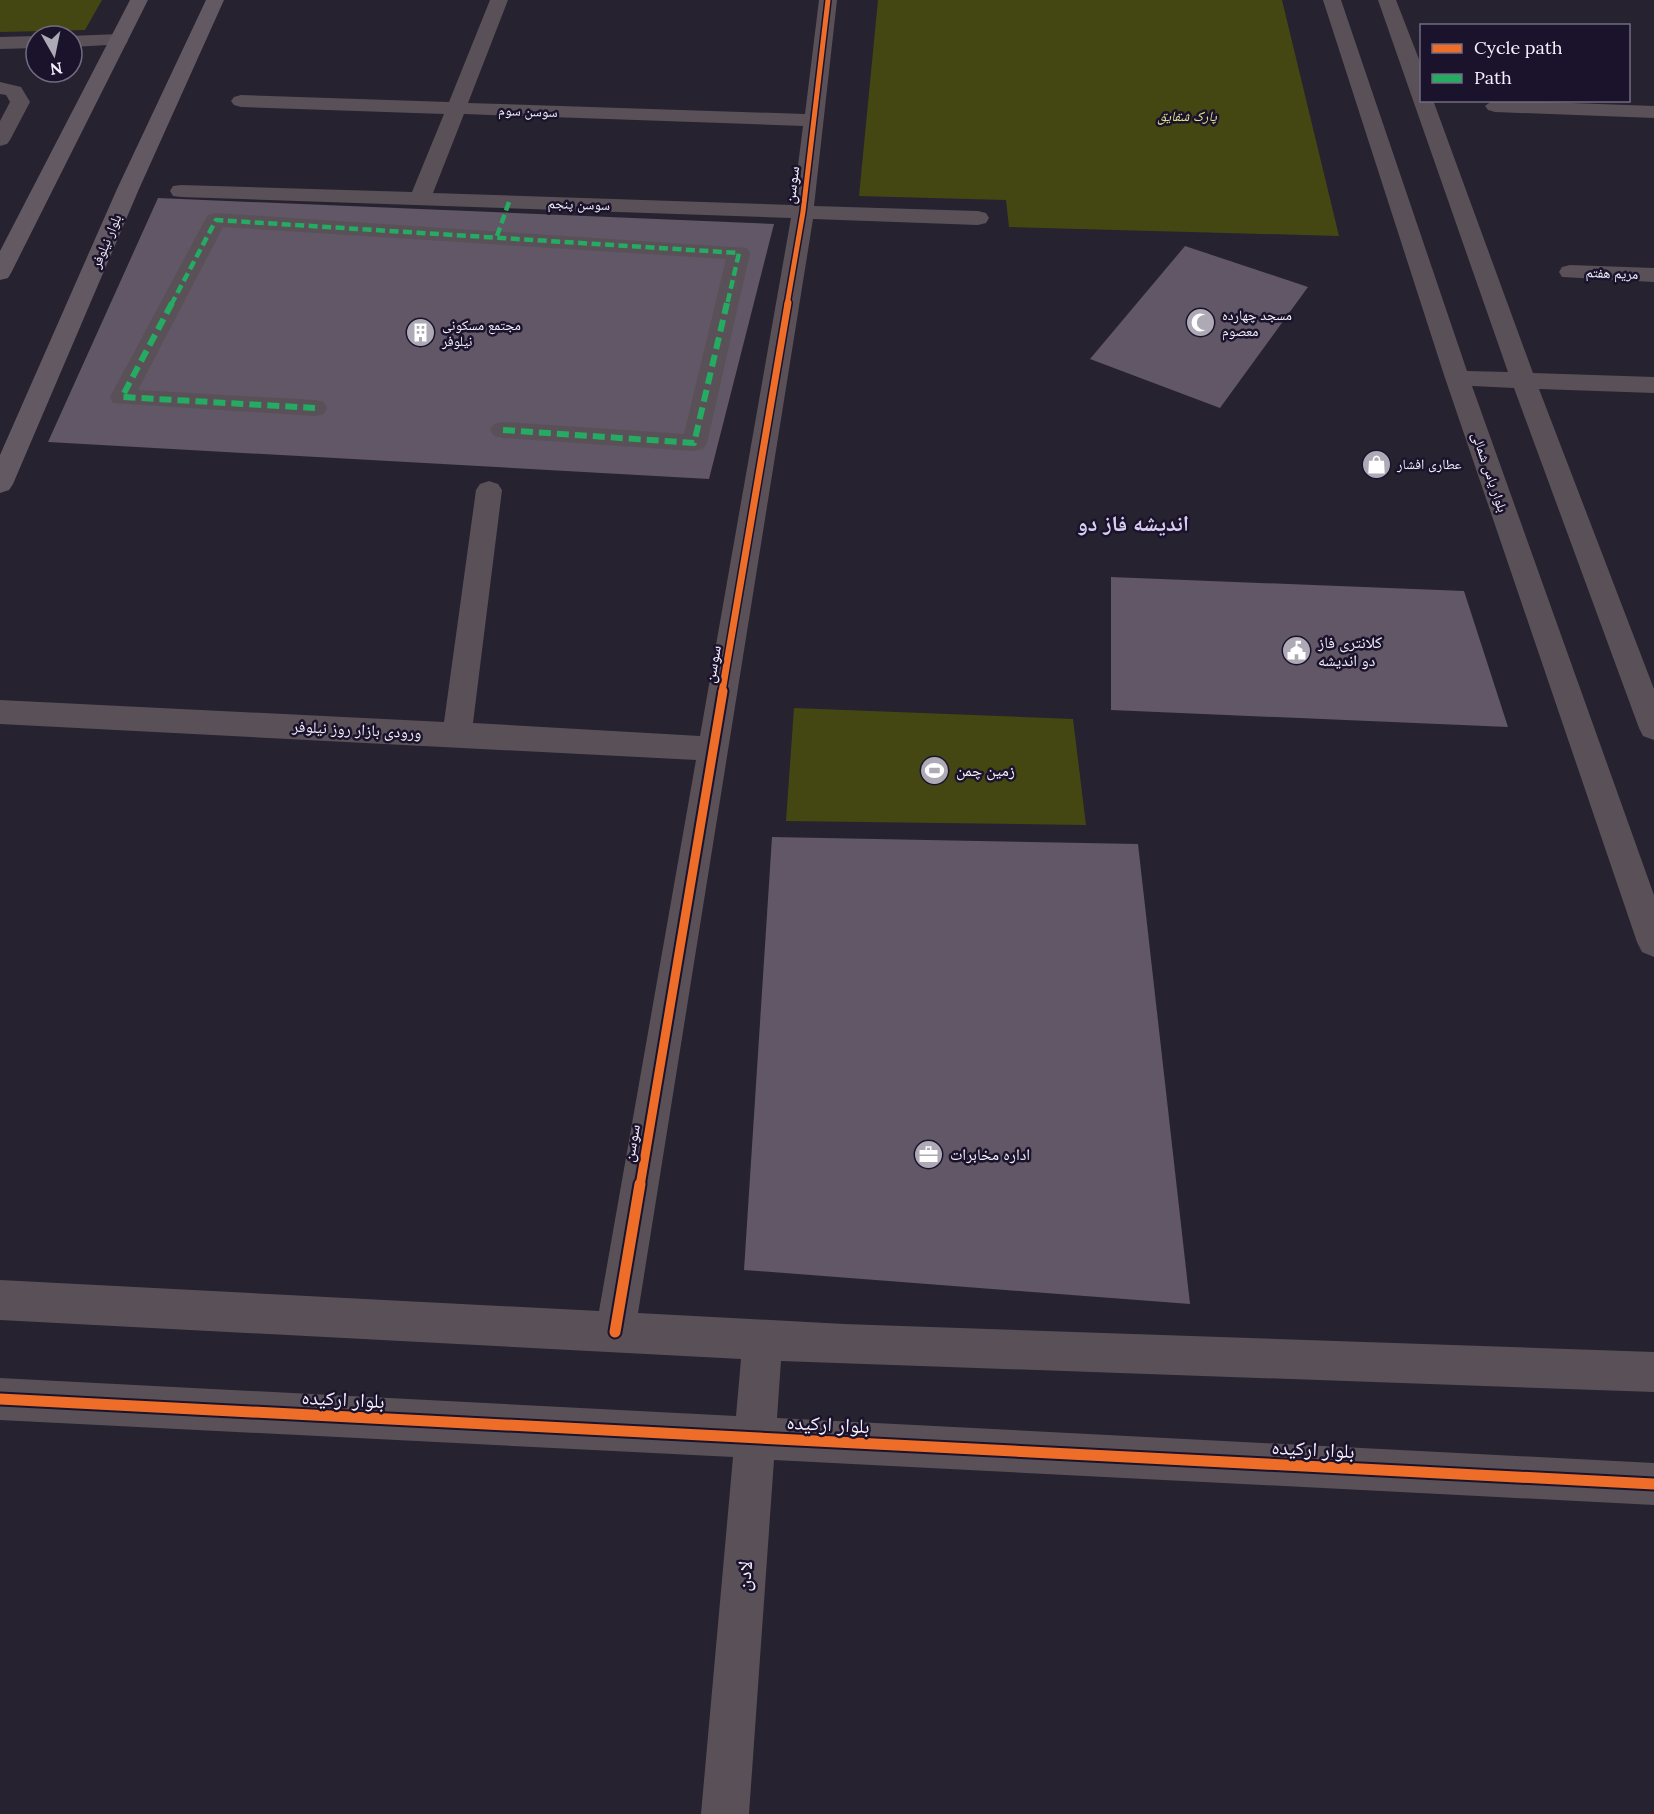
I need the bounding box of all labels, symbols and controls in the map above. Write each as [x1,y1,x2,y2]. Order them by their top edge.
north arrow [24,24,84,84]
legend [1420,24,1630,102]
text: Cycle path [1474,36,1563,59]
text: N [49,58,64,80]
text: Path [1474,66,1512,89]
street label: سوسن سوم [498,101,558,122]
park label: پارک شقایق [1157,107,1217,125]
street label: سوسن [779,165,804,205]
street label: سوسن پنجم [547,194,611,215]
street label: بلوار نیلوفر [86,211,125,272]
street label: مریم هفتم [1585,263,1639,284]
place label: مسجد چهارده معصوم [1222,306,1292,341]
mosque icon: مسجد چهارده معصوم [1185,307,1217,339]
place label: مجتمع مسکونی نیلوفر [441,316,521,350]
building icon: مجتمع مسکونی نیلوفر [405,317,437,349]
street label: بلوار یاس شمالی [1468,430,1512,515]
shop icon: عطاری افشار [1360,448,1392,480]
place label: عطاری افشار [1396,455,1462,473]
district label: اندیشه فاز دو [1077,509,1189,537]
place label: کلانتری فاز دو اندیشه [1317,632,1382,670]
public building icon: کلانتری فاز دو اندیشه [1281,635,1313,667]
street label: سوسن [699,644,726,685]
street label: ورودی بازار روز نیلوفر [291,716,422,743]
sports icon: زمین چمن [919,754,951,786]
place label: زمین چمن [956,760,1015,781]
street label: سوسن [618,1123,645,1164]
office icon: اداره مخابرات [913,1138,945,1170]
place label: اداره مخابرات [950,1144,1030,1164]
street label: بلوار ارکیده [301,1384,385,1413]
street label: بلوار ارکیده [786,1409,870,1438]
street label: بلوار ارکیده [1271,1434,1355,1463]
street label: لادن [730,1560,757,1592]

